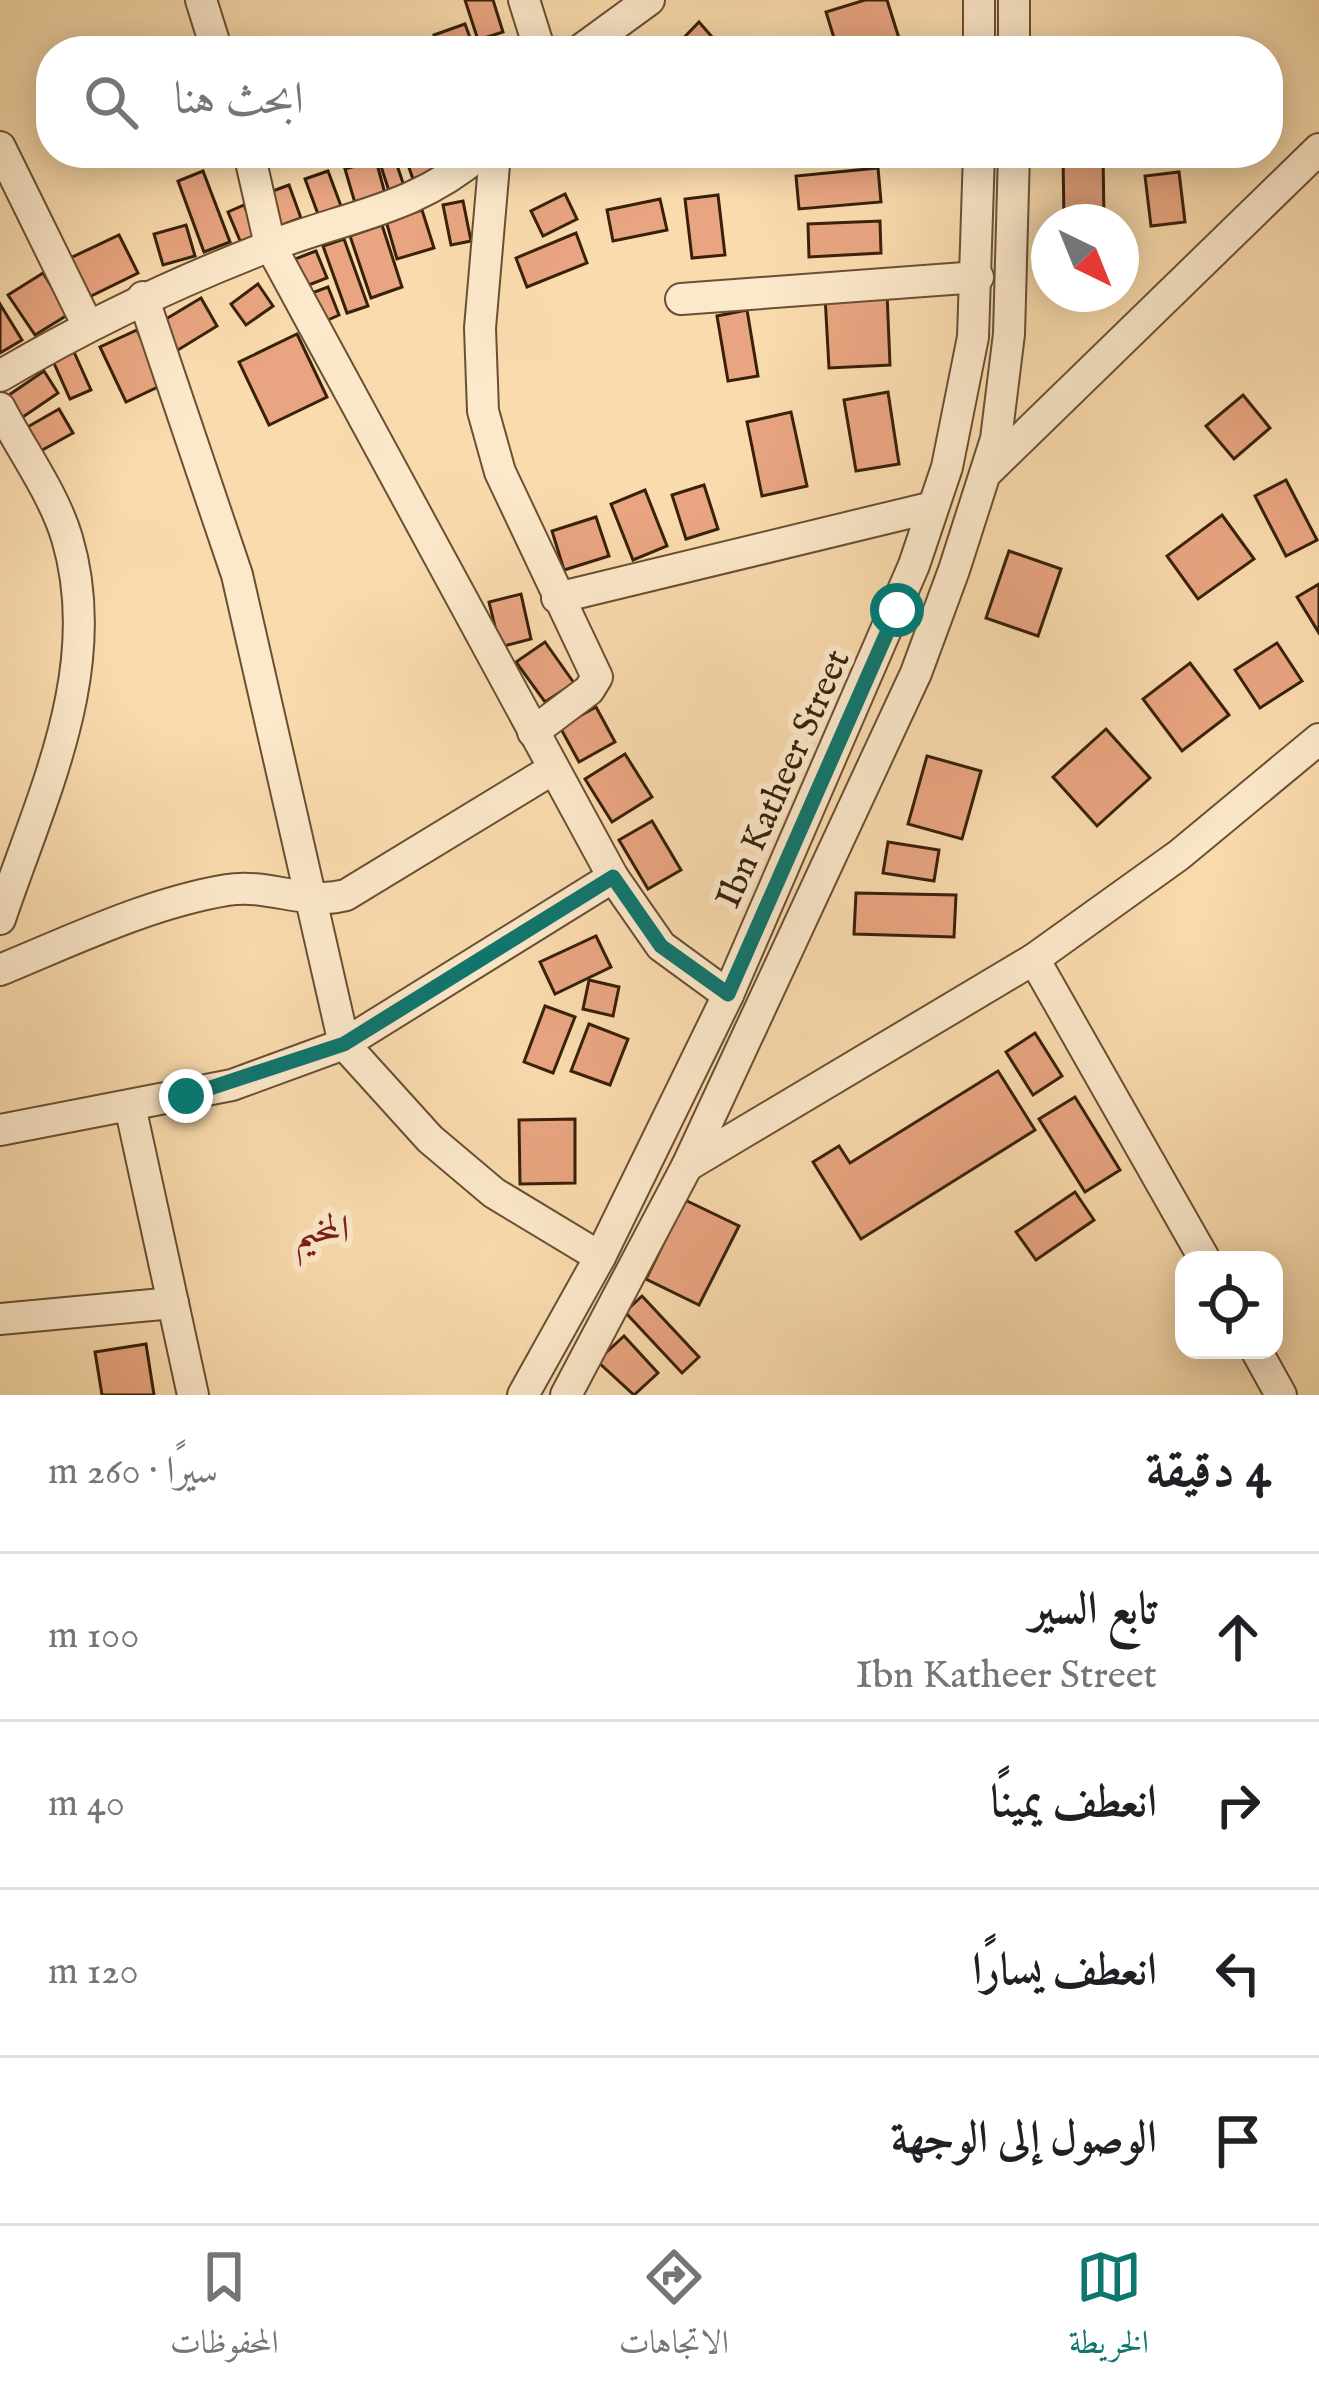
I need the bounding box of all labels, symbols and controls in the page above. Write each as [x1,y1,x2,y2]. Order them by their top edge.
search box [36,36,1283,168]
icon: search [78,69,144,135]
text: ابحث هنا [174,72,304,129]
north arrow [1031,204,1139,312]
route start [870,583,924,637]
street label: Ibn Katheer Street [706,643,861,916]
route end [159,1069,213,1123]
district label: المخيم [295,1207,350,1267]
map controls [1175,1251,1283,1359]
button: locate [1175,1251,1283,1359]
text: 4 دقيقة [1146,1440,1271,1505]
text: سيرًا · 260 m [48,1448,218,1497]
text: تابع السير [1030,1582,1157,1639]
icon: ahead [1205,1604,1271,1670]
text: 100 m [48,1612,139,1661]
text: Ibn Katheer Street [856,1652,1157,1701]
icon: right [1205,1772,1271,1838]
text: انعطف يمينًا [990,1775,1157,1832]
text: 40 m [48,1780,125,1829]
icon: left [1205,1940,1271,2006]
text: انعطف يسارًا [972,1943,1157,2000]
text: 120 m [48,1948,139,1997]
icon: arrive [1205,2108,1271,2174]
text: الوصول إلى الوجهة [891,2111,1157,2168]
tab: المحفوظات [170,2244,279,2374]
tab: الاتجاهات [619,2244,729,2374]
tab: الخريطة [1069,2244,1149,2374]

